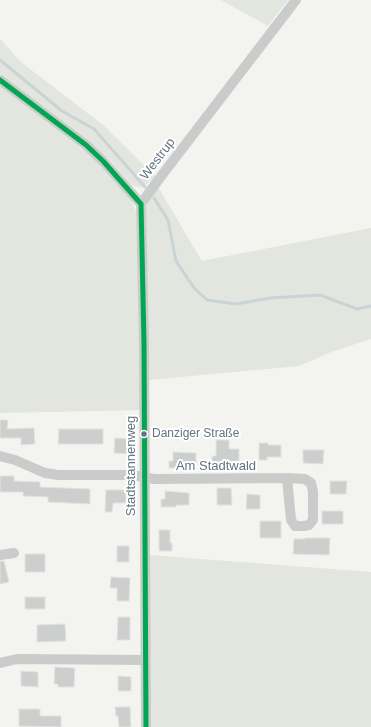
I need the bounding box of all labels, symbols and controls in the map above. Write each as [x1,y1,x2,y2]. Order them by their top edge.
street label: Westrup [137,135,179,183]
street label: Stadtstannenweg [123,416,139,516]
place label: Danziger Straße [152,427,239,441]
marker: Danziger Straße [139,429,149,439]
street label: Am Stadtwald [176,458,256,474]

